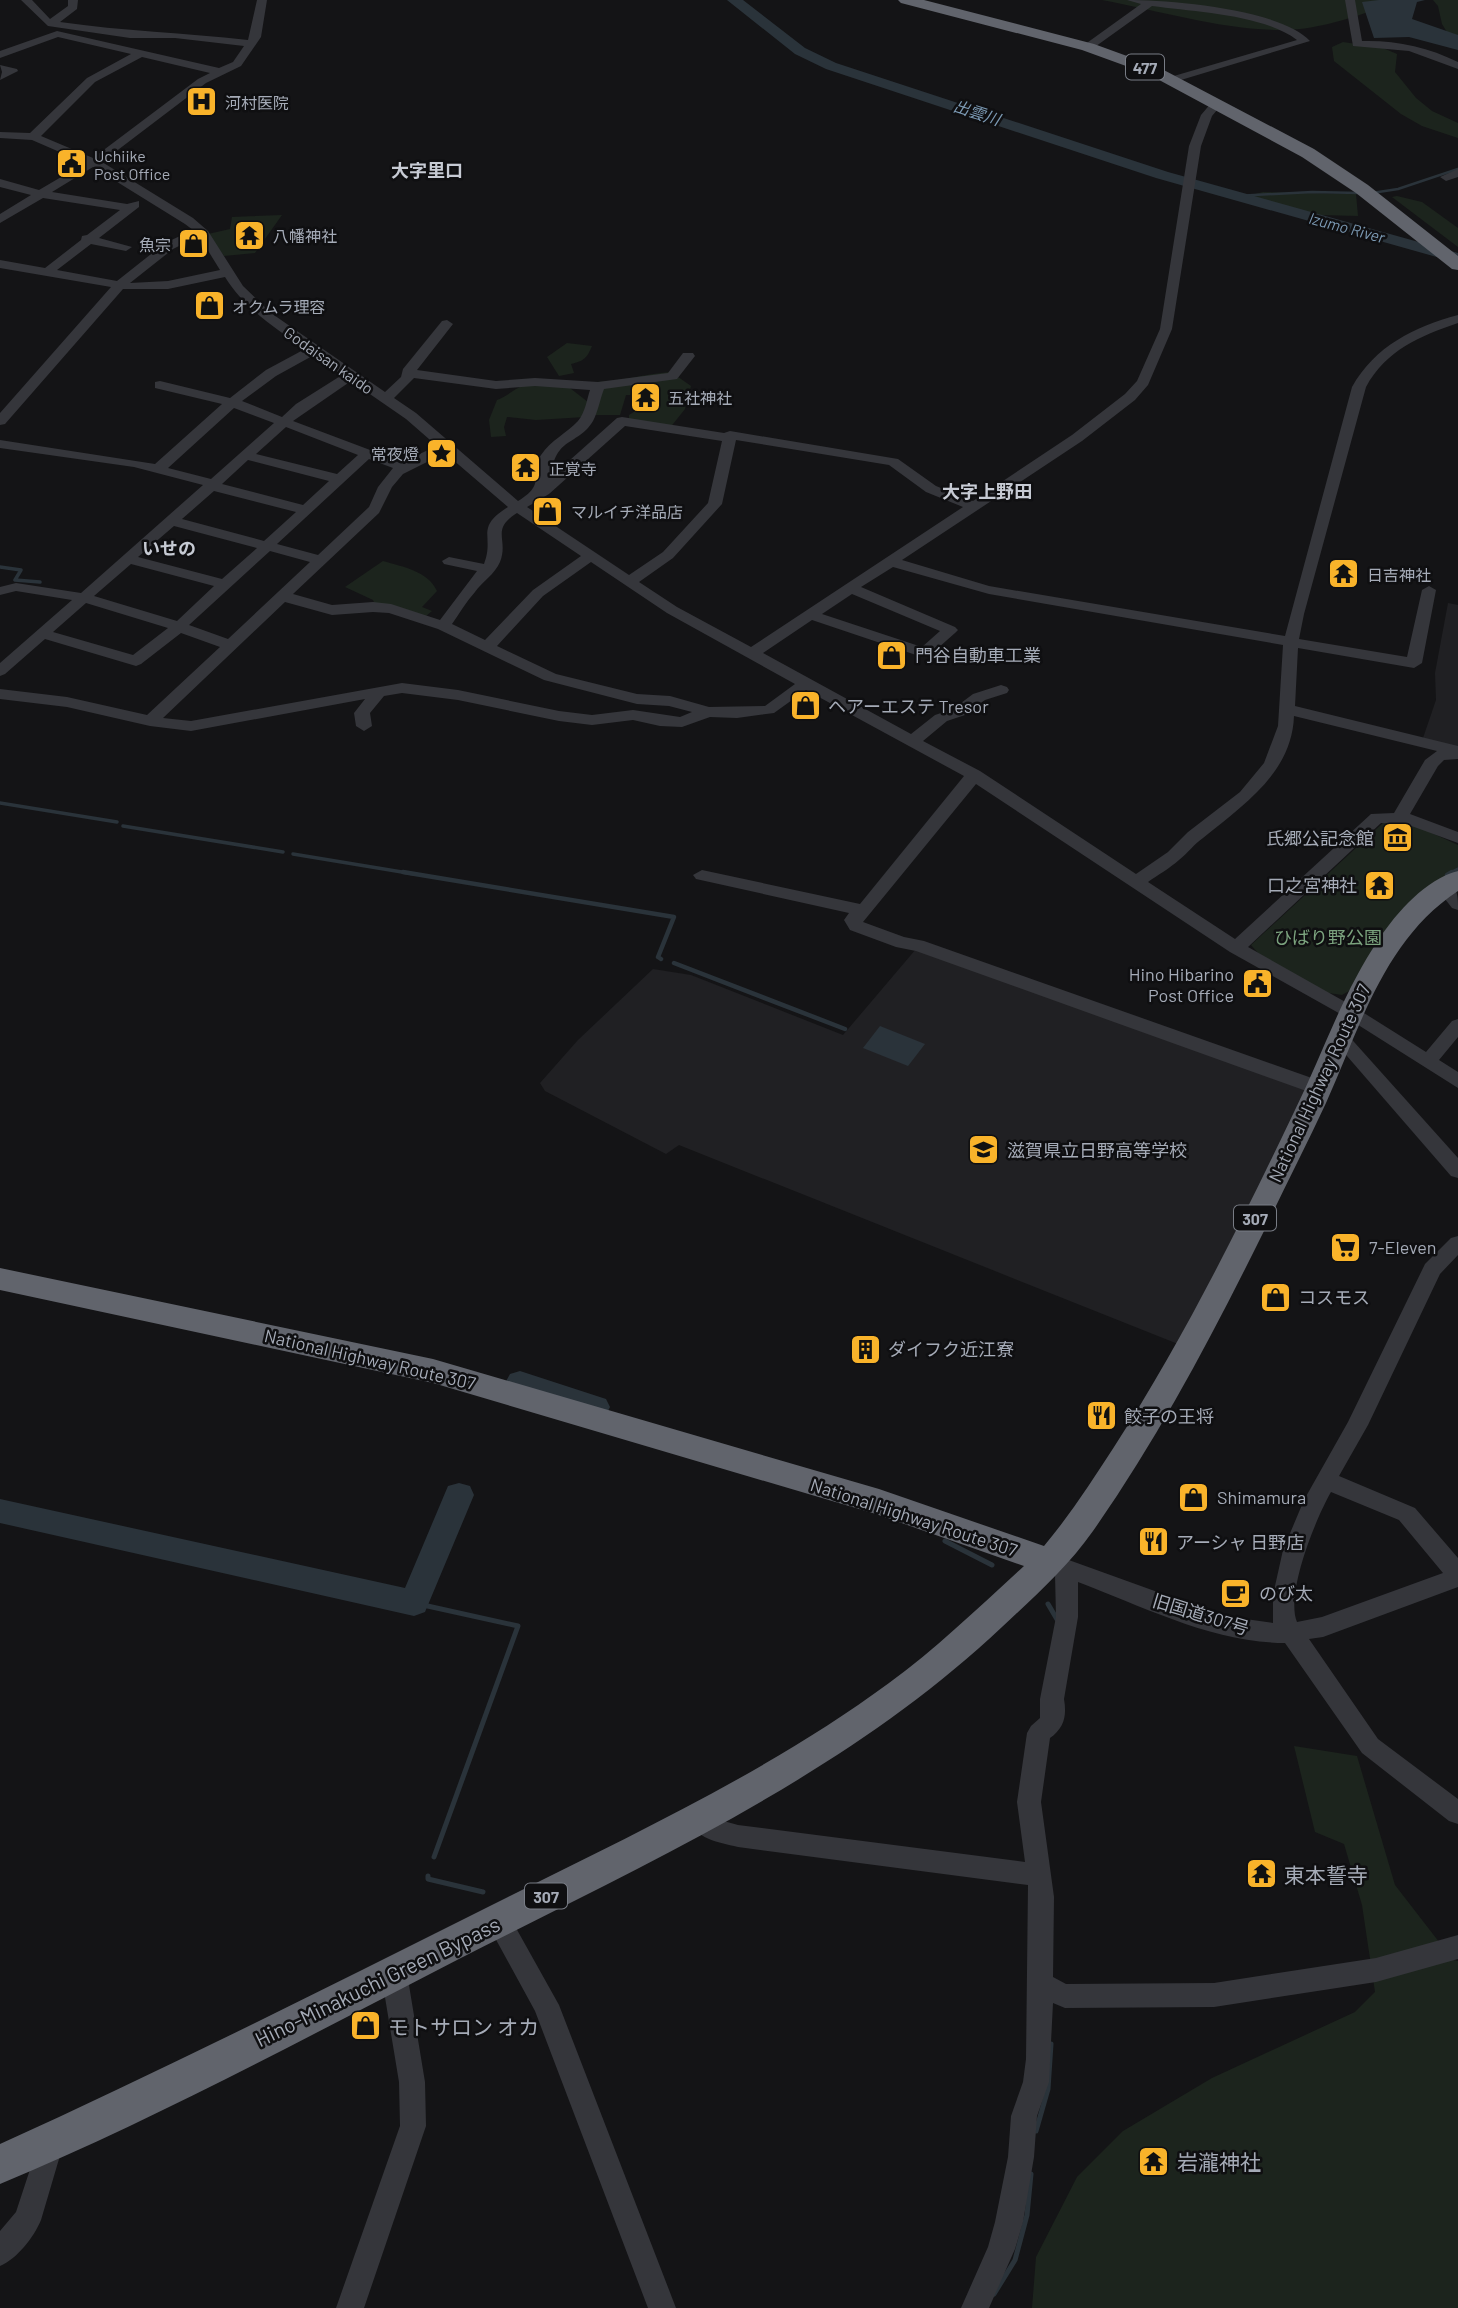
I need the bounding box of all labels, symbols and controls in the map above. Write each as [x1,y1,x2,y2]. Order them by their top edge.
road number: 477 [1126,54,1164,80]
hospital icon: 河村医院 [185,85,219,119]
place label: 河村医院 [225,93,289,112]
water label: 出雲川 [951,96,1005,129]
place label: Uchiike Post Office [94,146,170,183]
public building icon: Uchiike Post Office [54,147,88,181]
district label: 大字里口 [391,159,463,181]
water label: Izumo River [1307,208,1388,247]
temple icon: 八幡神社 [233,218,267,252]
place label: 八幡神社 [273,226,337,245]
shop icon: 魚宗 [177,227,211,261]
place label: 魚宗 [139,235,171,254]
shop icon: オクムラ理容 [192,289,226,323]
place label: オクムラ理容 [232,297,326,316]
street label: Godaisan kaido [281,322,377,398]
temple icon: 五社神社 [628,380,662,414]
place label: 五社神社 [668,388,732,407]
place icon: 常夜燈 [425,436,459,470]
place label: 常夜燈 [371,444,419,463]
temple icon: 正覚寺 [509,451,543,485]
place label: 正覚寺 [549,459,597,478]
district label: 大字上野田 [942,480,1032,502]
shop icon: マルイチ洋品店 [531,494,565,528]
place label: マルイチ洋品店 [571,502,683,521]
district label: いせの [142,537,196,559]
temple icon: 日吉神社 [1327,557,1361,591]
place label: 日吉神社 [1367,565,1431,584]
shop icon: 門谷自動車工業 [875,638,909,672]
place label: 門谷自動車工業 [915,644,1041,666]
shop icon: ヘアーエステ Tresor [788,689,822,723]
place label: ヘアーエステ Tresor [828,695,989,717]
museum icon: 氏郷公記念館 [1380,821,1414,855]
place label: 氏郷公記念館 [1266,827,1374,849]
temple icon: 口之宮神社 [1363,868,1397,902]
place label: 口之宮神社 [1267,874,1357,896]
park label: ひばり野公園 [1274,926,1382,948]
place label: Hino Hibarino Post Office [1129,963,1234,1006]
public building icon: Hino Hibarino Post Office [1240,967,1274,1001]
street label: National Highway Route 307 [1263,980,1375,1186]
school or university icon: 滋賀県立日野高等学校 [967,1133,1001,1167]
place label: 滋賀県立日野高等学校 [1007,1139,1187,1161]
road number: 307 [1234,1206,1276,1230]
supermarket icon: 7-Eleven [1329,1230,1363,1264]
place label: 7-Eleven [1369,1236,1437,1258]
shop icon: コスモス [1258,1280,1292,1314]
place label: コスモス [1298,1286,1370,1308]
street label: National Highway Route 307 [262,1324,478,1394]
building icon: ダイフク近江寮 [848,1332,882,1366]
place label: ダイフク近江寮 [888,1338,1014,1360]
restaurant icon: 餃子の王将 [1084,1399,1118,1433]
place label: 餃子の王将 [1124,1405,1214,1427]
street label: National Highway Route 307 [808,1473,1021,1561]
shop icon: Shimamura [1177,1480,1211,1514]
place label: Shimamura [1217,1486,1306,1508]
restaurant icon: アーシャ 日野店 [1136,1525,1170,1559]
place label: アーシャ 日野店 [1176,1531,1304,1553]
cafe icon: のび太 [1219,1576,1253,1610]
place label: のび太 [1259,1582,1313,1604]
street label: 旧国道307号 [1150,1589,1252,1639]
temple icon: 東本誓寺 [1244,1857,1278,1891]
place label: 東本誓寺 [1284,1862,1368,1887]
road number: 307 [525,1884,567,1908]
street label: Hino-Minakuchi Green Bypass [251,1911,503,2051]
shop icon: モトサロン オカ [348,2009,382,2043]
place label: モトサロン オカ [388,2014,539,2039]
temple icon: 岩瀧神社 [1137,2144,1171,2178]
place label: 岩瀧神社 [1177,2149,1261,2174]

